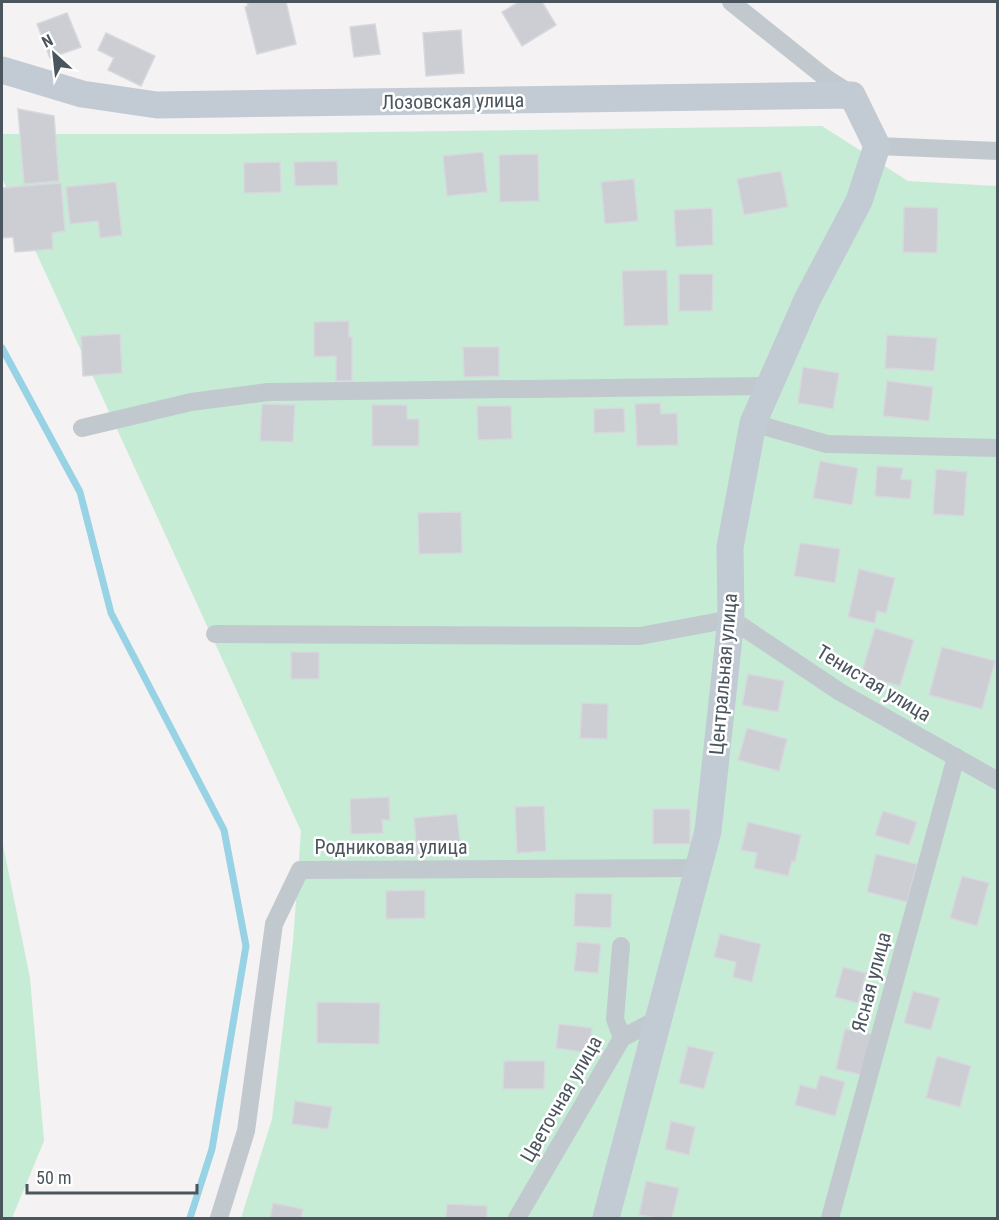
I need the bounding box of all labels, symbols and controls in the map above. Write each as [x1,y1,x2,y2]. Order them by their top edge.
north arrow [24,24,84,84]
text: N [39,30,56,52]
street label: Лозовская улица [382,88,524,114]
street label: Центральная улица [704,592,742,756]
street label: Тенистая улица [813,639,935,727]
street label: Родниковая улица [314,835,468,859]
street label: Ясная улица [846,929,896,1035]
street label: Цветочная улица [515,1031,607,1167]
scale bar [27,1157,196,1195]
text: 50 m [36,1167,71,1188]

